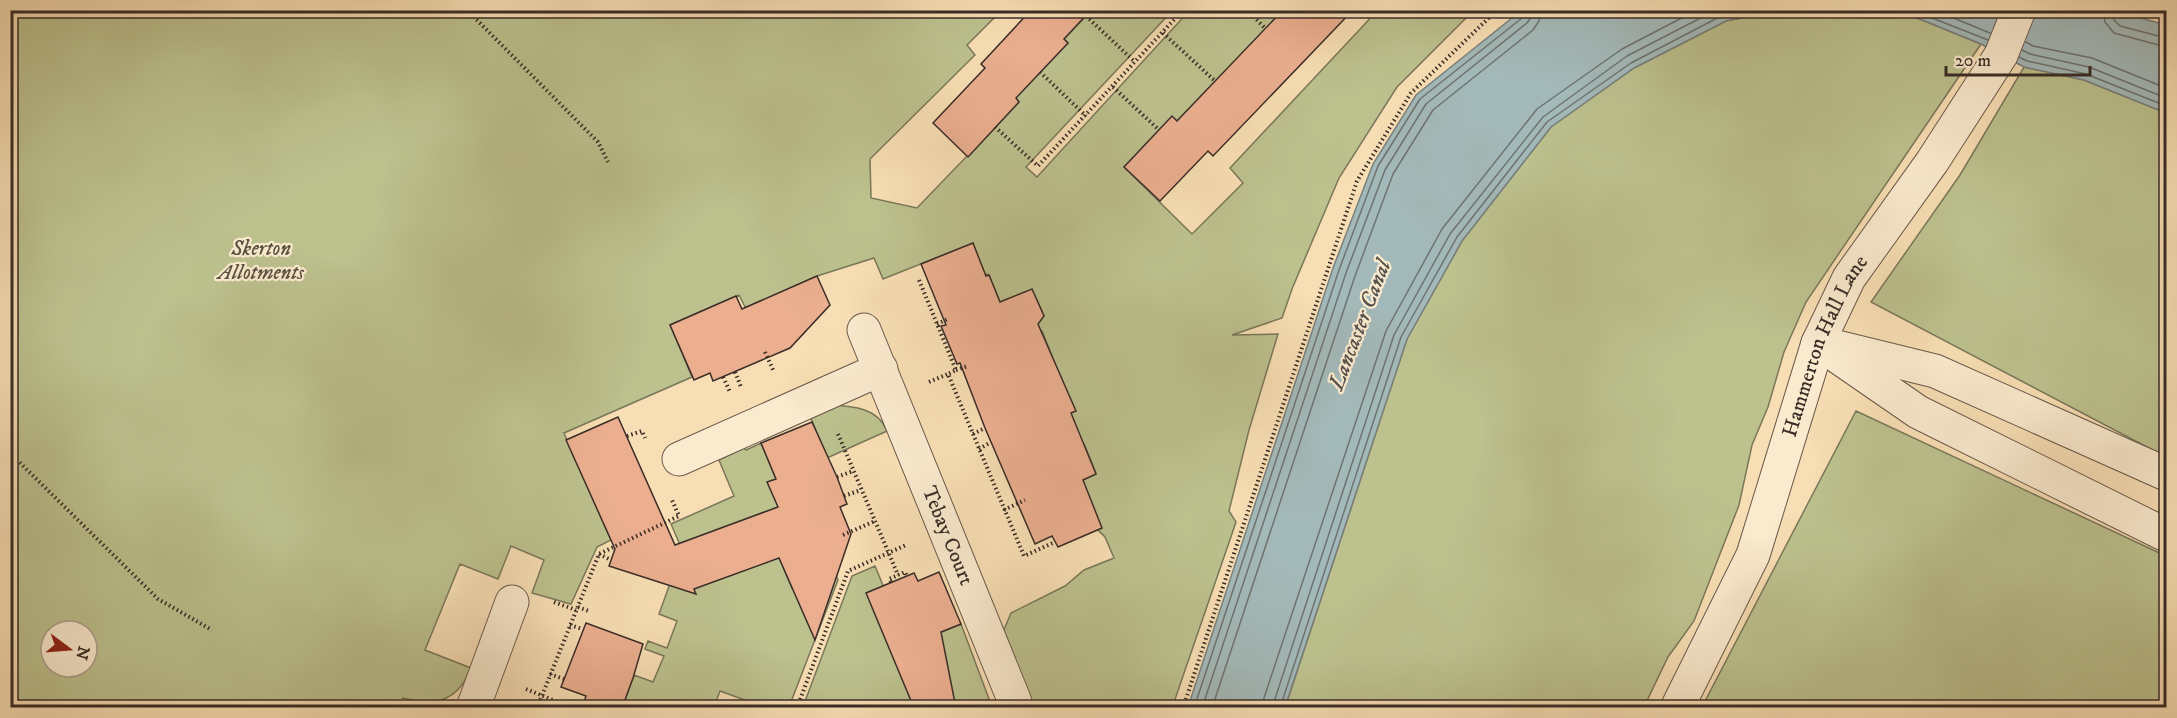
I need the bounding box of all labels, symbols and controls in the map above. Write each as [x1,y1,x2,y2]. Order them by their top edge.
scale bar [1946,39,2090,77]
text: 20 m [1955,50,1991,72]
park label: Skerton Allotments [216,236,305,286]
street label: Hammerton Hall Lane [1777,250,1874,440]
water label: Lancaster Canal [1322,254,1398,396]
street label: Tebay Court [916,482,979,589]
north arrow [39,619,99,679]
text: N [71,644,94,662]

